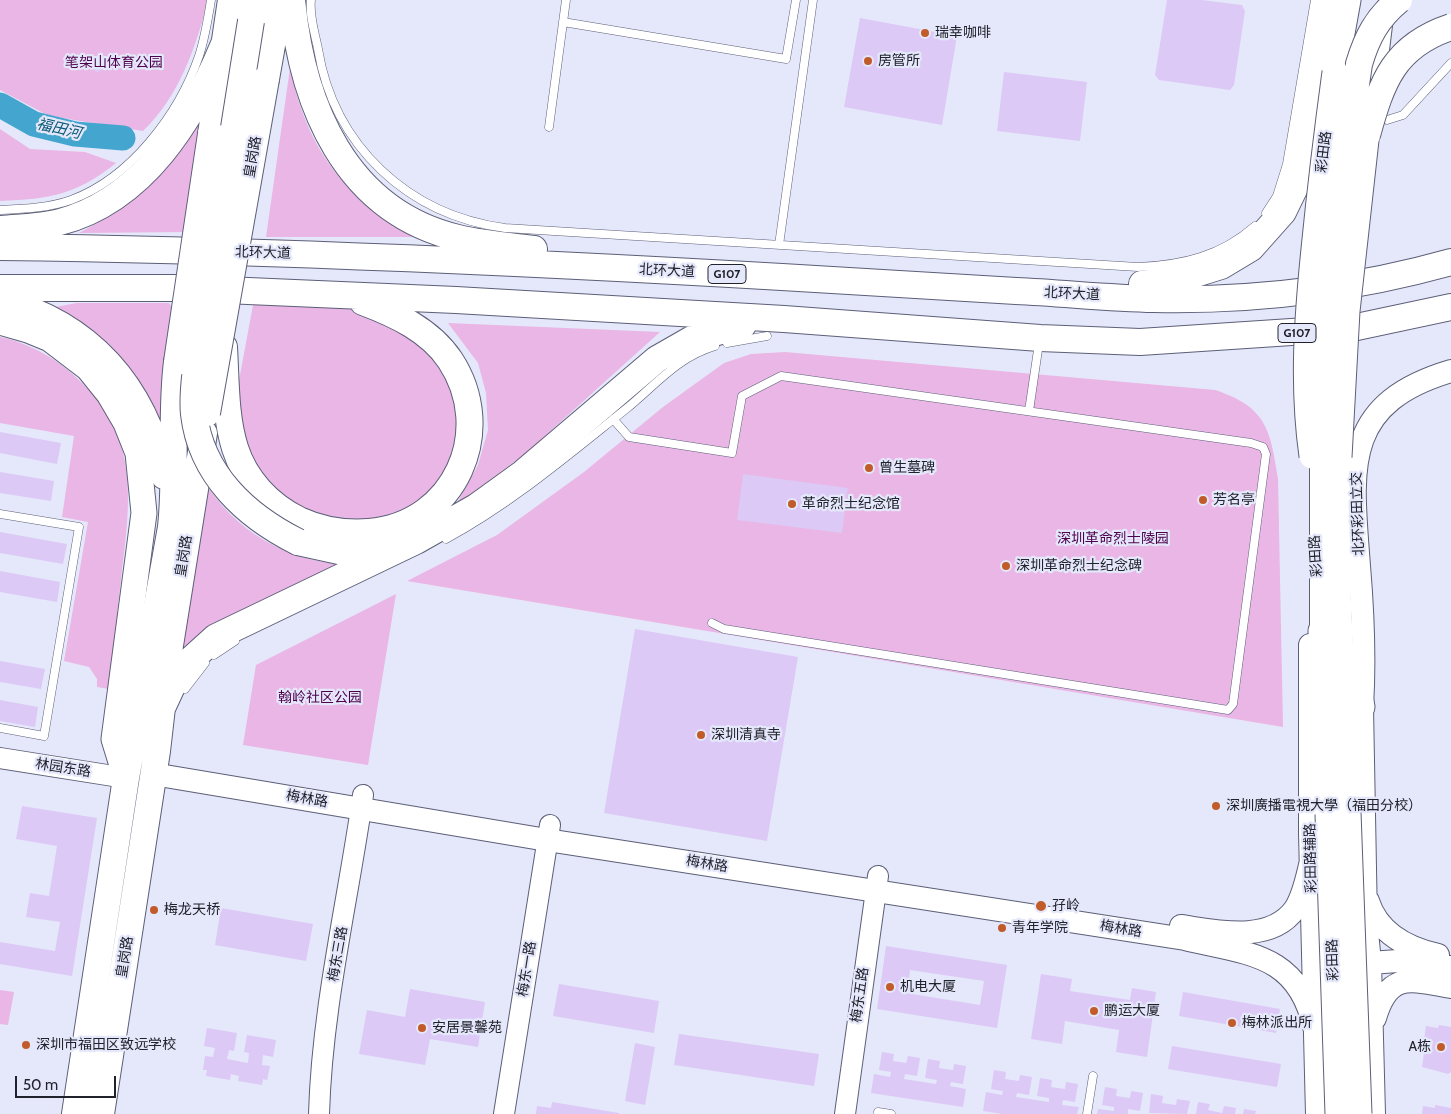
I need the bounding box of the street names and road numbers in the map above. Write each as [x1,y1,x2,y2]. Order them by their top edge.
street label: 彩田路 [1313,130,1335,174]
street label: 皇岗路 [241,135,265,179]
street label: 北环大道 [235,244,291,262]
street label: 北环大道 [639,261,695,281]
road number: G107 [708,264,746,284]
street label: 北环大道 [1044,284,1100,304]
road number: G107 [1278,323,1316,342]
street label: 北环彩田立交 [1348,472,1368,556]
street label: 皇岗路 [172,534,196,578]
street label: 彩田路 [1306,534,1326,578]
street label: 林园东路 [34,755,92,781]
street label: 梅林路 [285,787,329,811]
street label: 彩田路辅路 [1302,823,1320,893]
street label: 梅林路 [685,852,729,876]
street label: 梅林路 [1099,917,1143,941]
street label: 梅东三路 [325,925,351,983]
street label: 皇岗路 [113,935,137,979]
street label: 彩田路 [1324,939,1342,981]
street label: 梅东一路 [514,940,540,998]
street label: 梅东五路 [848,966,872,1024]

